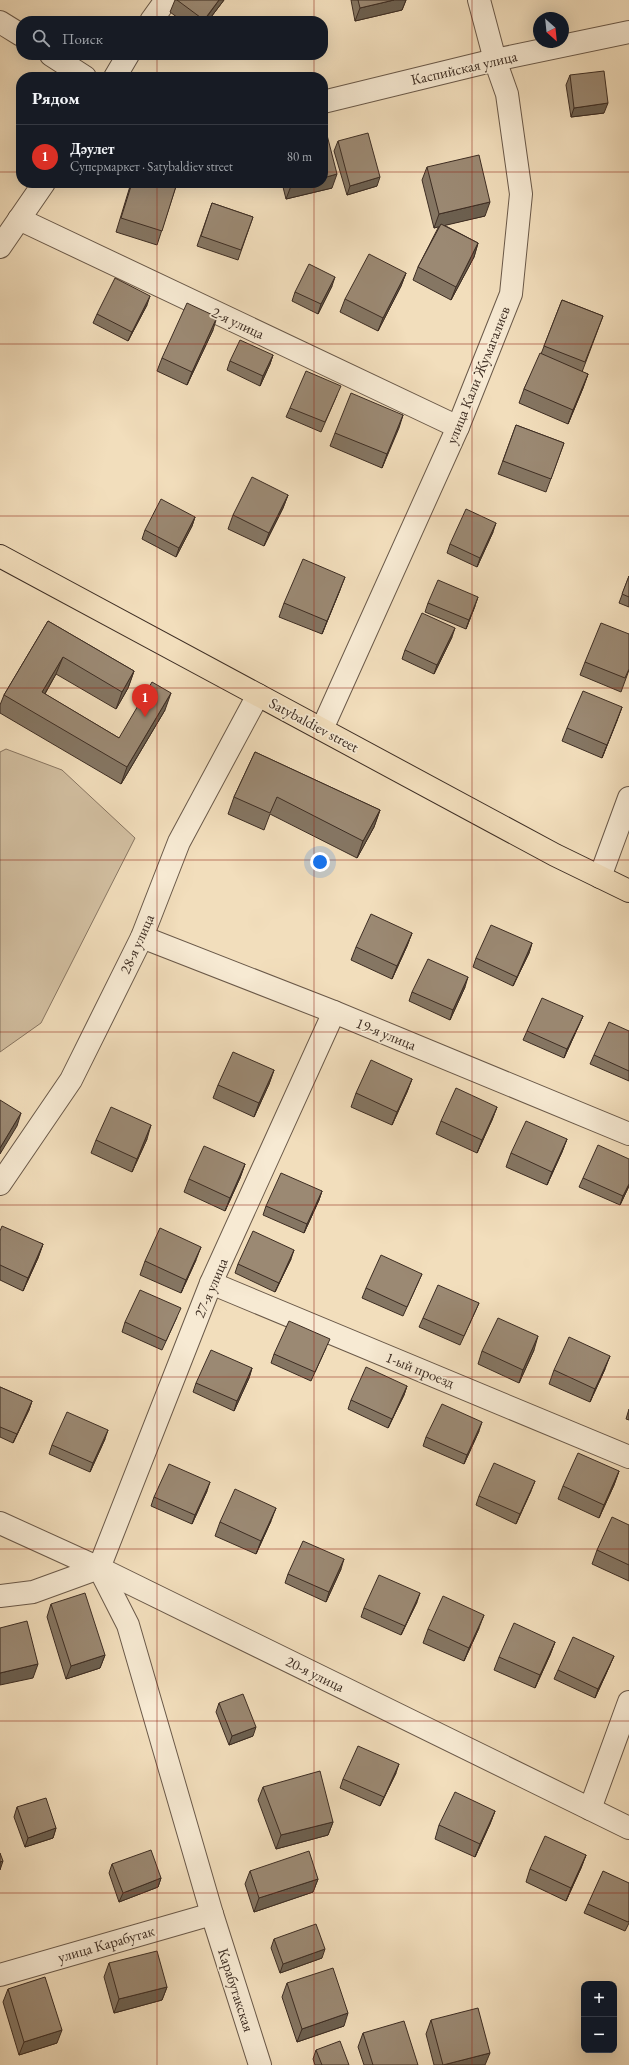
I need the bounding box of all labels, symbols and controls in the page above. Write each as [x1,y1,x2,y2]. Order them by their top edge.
north arrow [533,12,569,48]
search box [16,16,328,60]
icon: search [30,27,52,49]
text: Поиск [62,29,103,48]
street label: Каспийская улица [409,46,519,89]
text: Рядом [32,87,80,109]
text: Дәулет [70,139,115,158]
text: 1 [42,148,48,165]
text: 80 m [287,148,312,165]
text: Супермаркет · Satybaldiev street [70,158,233,175]
street label: 2-я улица [209,302,268,343]
street label: улица Кали Жумагалиев [441,303,514,446]
pin: 1 [132,684,158,717]
street label: Satybaldiev street [266,693,363,756]
your location [310,852,330,872]
street label: 28-я улица [115,911,158,977]
street label: 19-я улица [353,1013,419,1054]
street label: 27-я улица [189,1255,232,1321]
street label: 1-ый проезд [383,1347,457,1392]
street label: 20-я улица [283,1651,348,1696]
street label: улица Карабутак [55,1921,156,1966]
street label: Карабутакская [214,1946,259,2034]
map controls [581,1981,617,2053]
button: + [581,1981,617,2017]
button: − [581,2017,617,2053]

